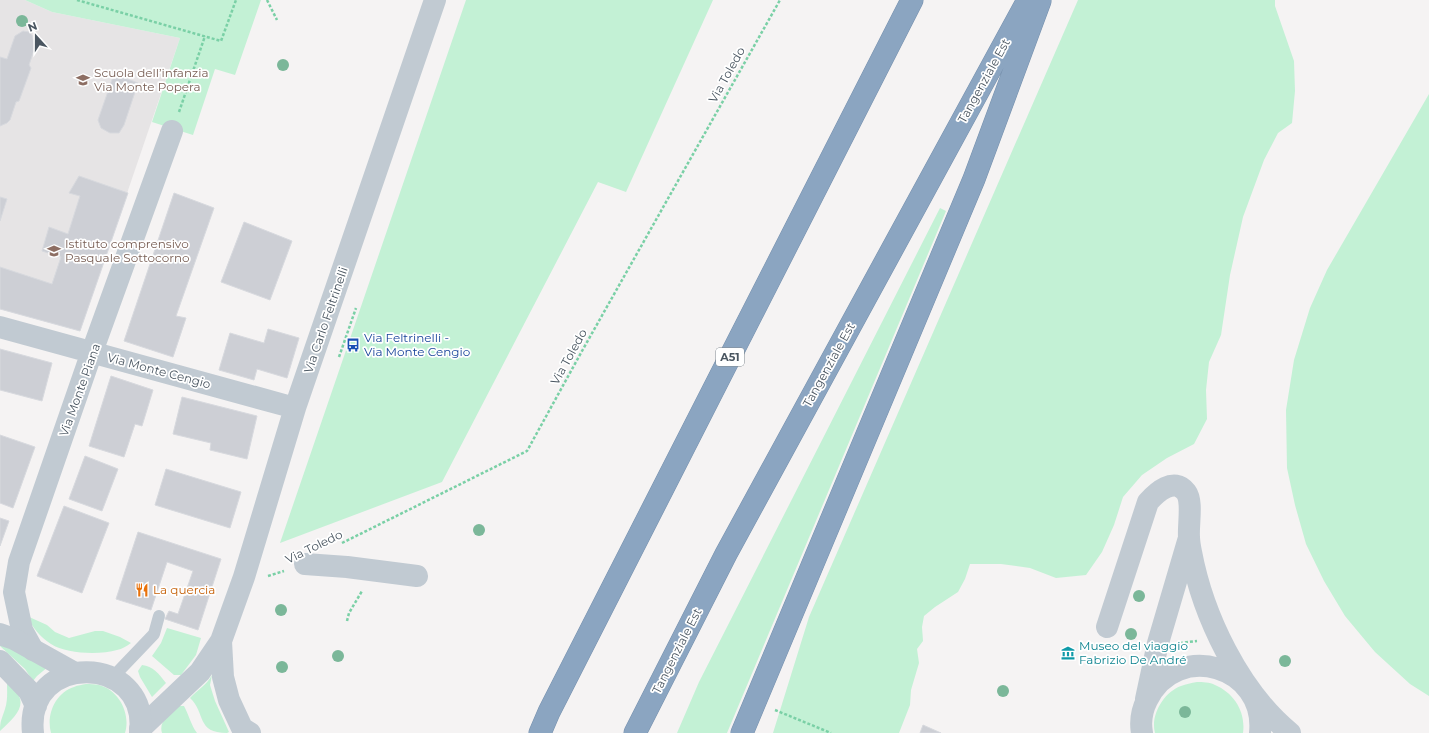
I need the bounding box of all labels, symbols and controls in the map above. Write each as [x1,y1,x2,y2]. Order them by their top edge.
north arrow [16,16,56,56]
text: N [26,19,39,35]
street label: Tangenziale Est [954,36,1013,126]
street label: Via Toledo [705,44,748,105]
place label: Scuola dell’infanzia Via Monte Popera [94,65,208,94]
school or university icon: Scuola dell’infanzia Via Monte Popera [75,72,91,88]
place label: Istituto comprensivo Pasquale Sottocorno [65,236,190,265]
school or university icon: Istituto comprensivo Pasquale Sottocorno [46,243,62,259]
street label: Via Carlo Feltrinelli [300,265,351,375]
street label: Tangenziale Est [799,320,858,410]
street label: Via Toledo [547,326,590,387]
place label: Via Feltrinelli - Via Monte Cengio [364,330,470,359]
bus stop icon: Via Feltrinelli - Via Monte Cengio [345,337,361,353]
street label: Via Monte Piana [56,341,103,438]
road number: A51 [716,348,744,366]
street label: Via Monte Cengio [106,350,212,392]
street label: Via Toledo [283,526,345,567]
restaurant icon: La quercia [134,582,150,598]
place label: La quercia [153,582,215,597]
street label: Tangenziale Est [649,605,705,696]
place label: Museo del viaggio Fabrizio De André [1079,638,1188,667]
museum icon: Museo del viaggio Fabrizio De André [1060,645,1076,661]

